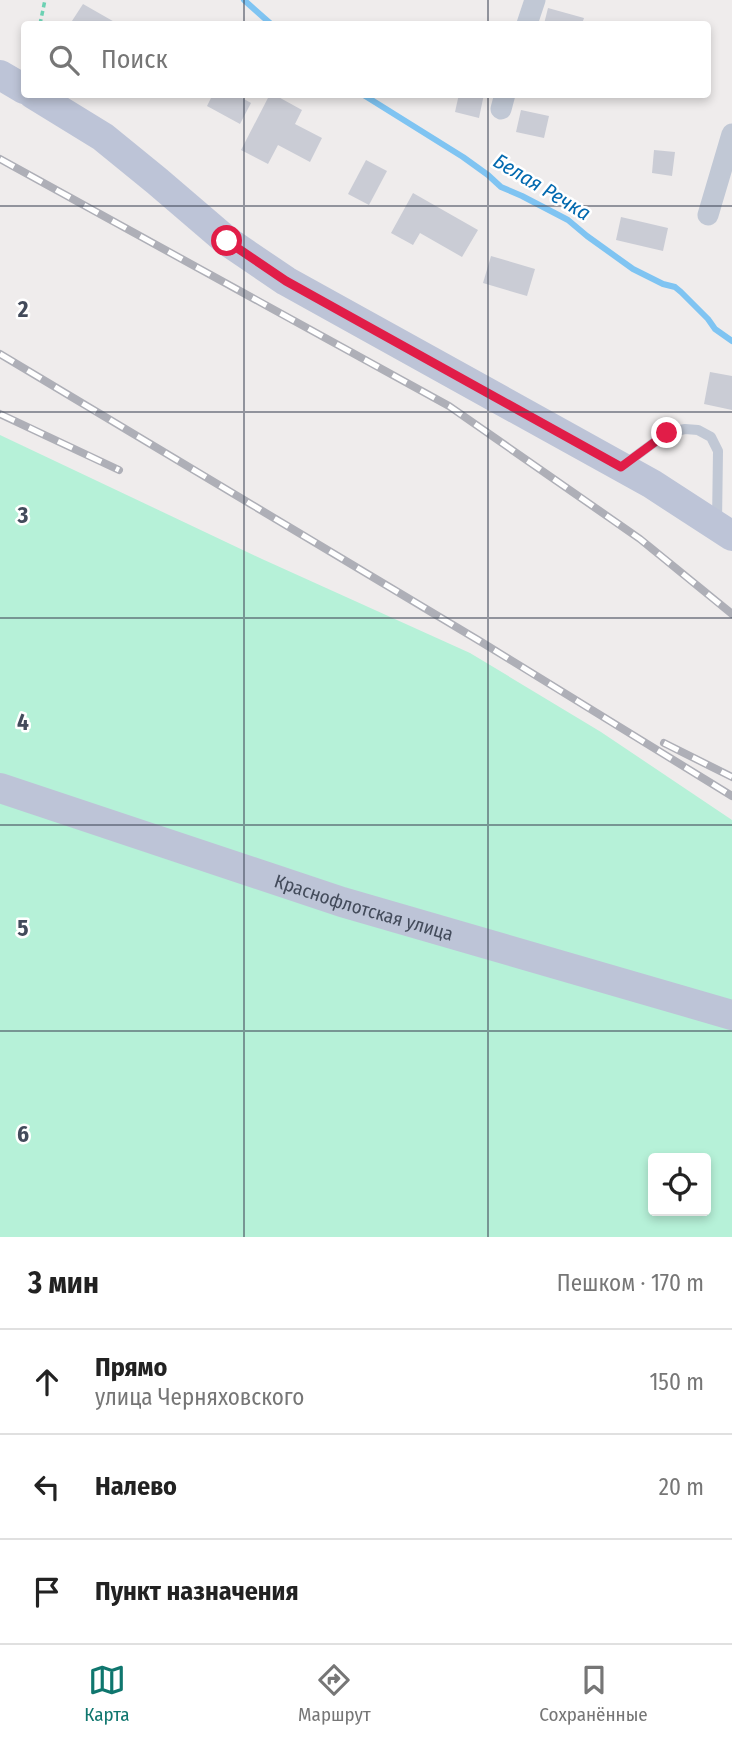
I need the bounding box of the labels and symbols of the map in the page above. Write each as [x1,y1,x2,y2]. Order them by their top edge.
water label: Белая Речка [489,148,595,226]
route start [211,225,242,256]
text: 2 [17,295,29,323]
route end [651,417,682,448]
text: 3 [17,501,29,529]
text: 4 [17,708,29,736]
street label: Краснофлотская улица [271,869,456,946]
text: 5 [17,914,29,942]
text: 6 [17,1120,29,1148]

